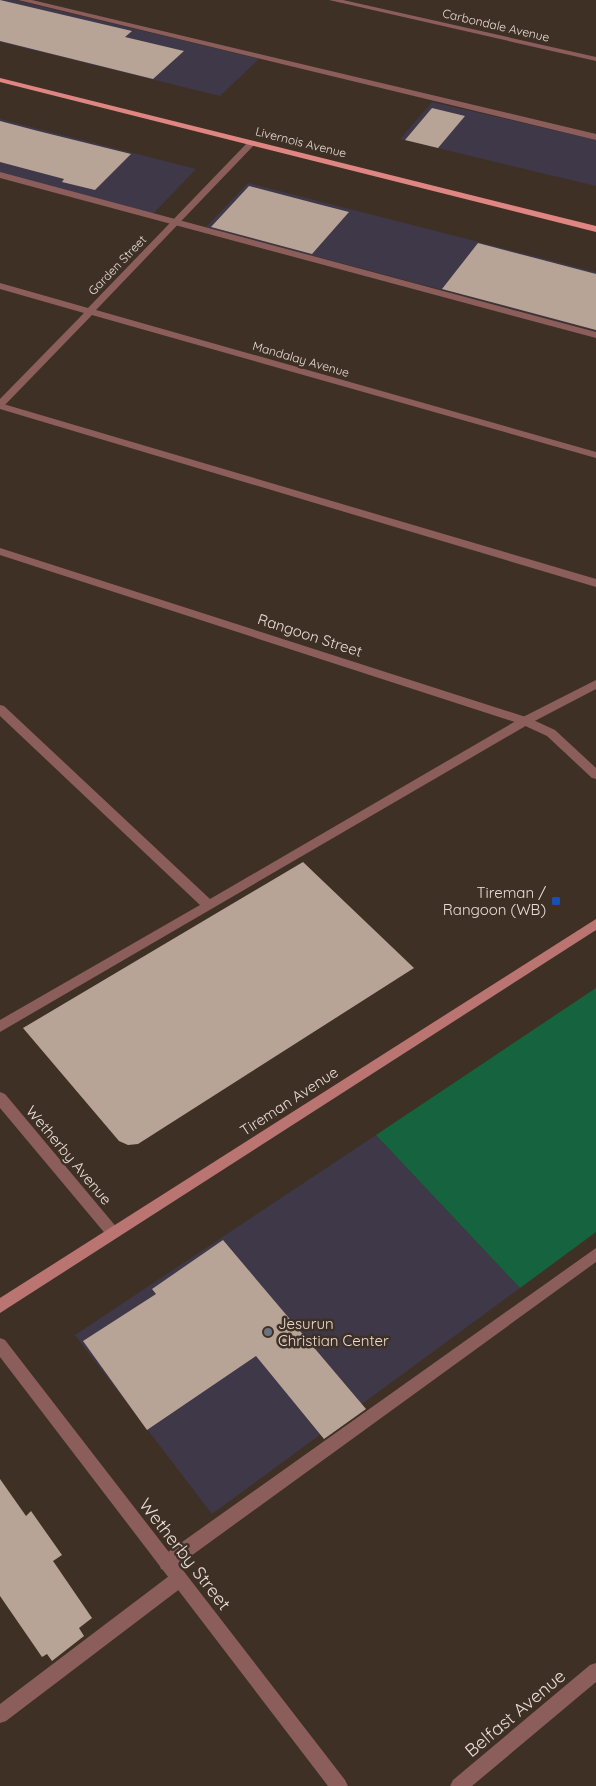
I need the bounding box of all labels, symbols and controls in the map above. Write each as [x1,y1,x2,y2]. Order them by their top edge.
street label: Carbondale Avenue [441,5,551,45]
street label: Livernois Avenue [254,123,348,161]
street label: Garden Street [85,232,149,298]
street label: Mandalay Avenue [251,338,351,380]
street label: Rangoon Street [255,609,365,661]
place label: Tireman / Rangoon (WB) [443,883,546,919]
marker: Tireman / Rangoon (WB) [550,895,562,907]
street label: Tireman Avenue [236,1062,342,1140]
street label: Wetherby Avenue [22,1102,116,1208]
place label: Jesurun Christian Center [278,1314,389,1350]
marker: Jesurun Christian Center [262,1326,274,1338]
street label: Wetherby Street [134,1493,236,1615]
street label: Belfast Avenue [460,1664,570,1762]

